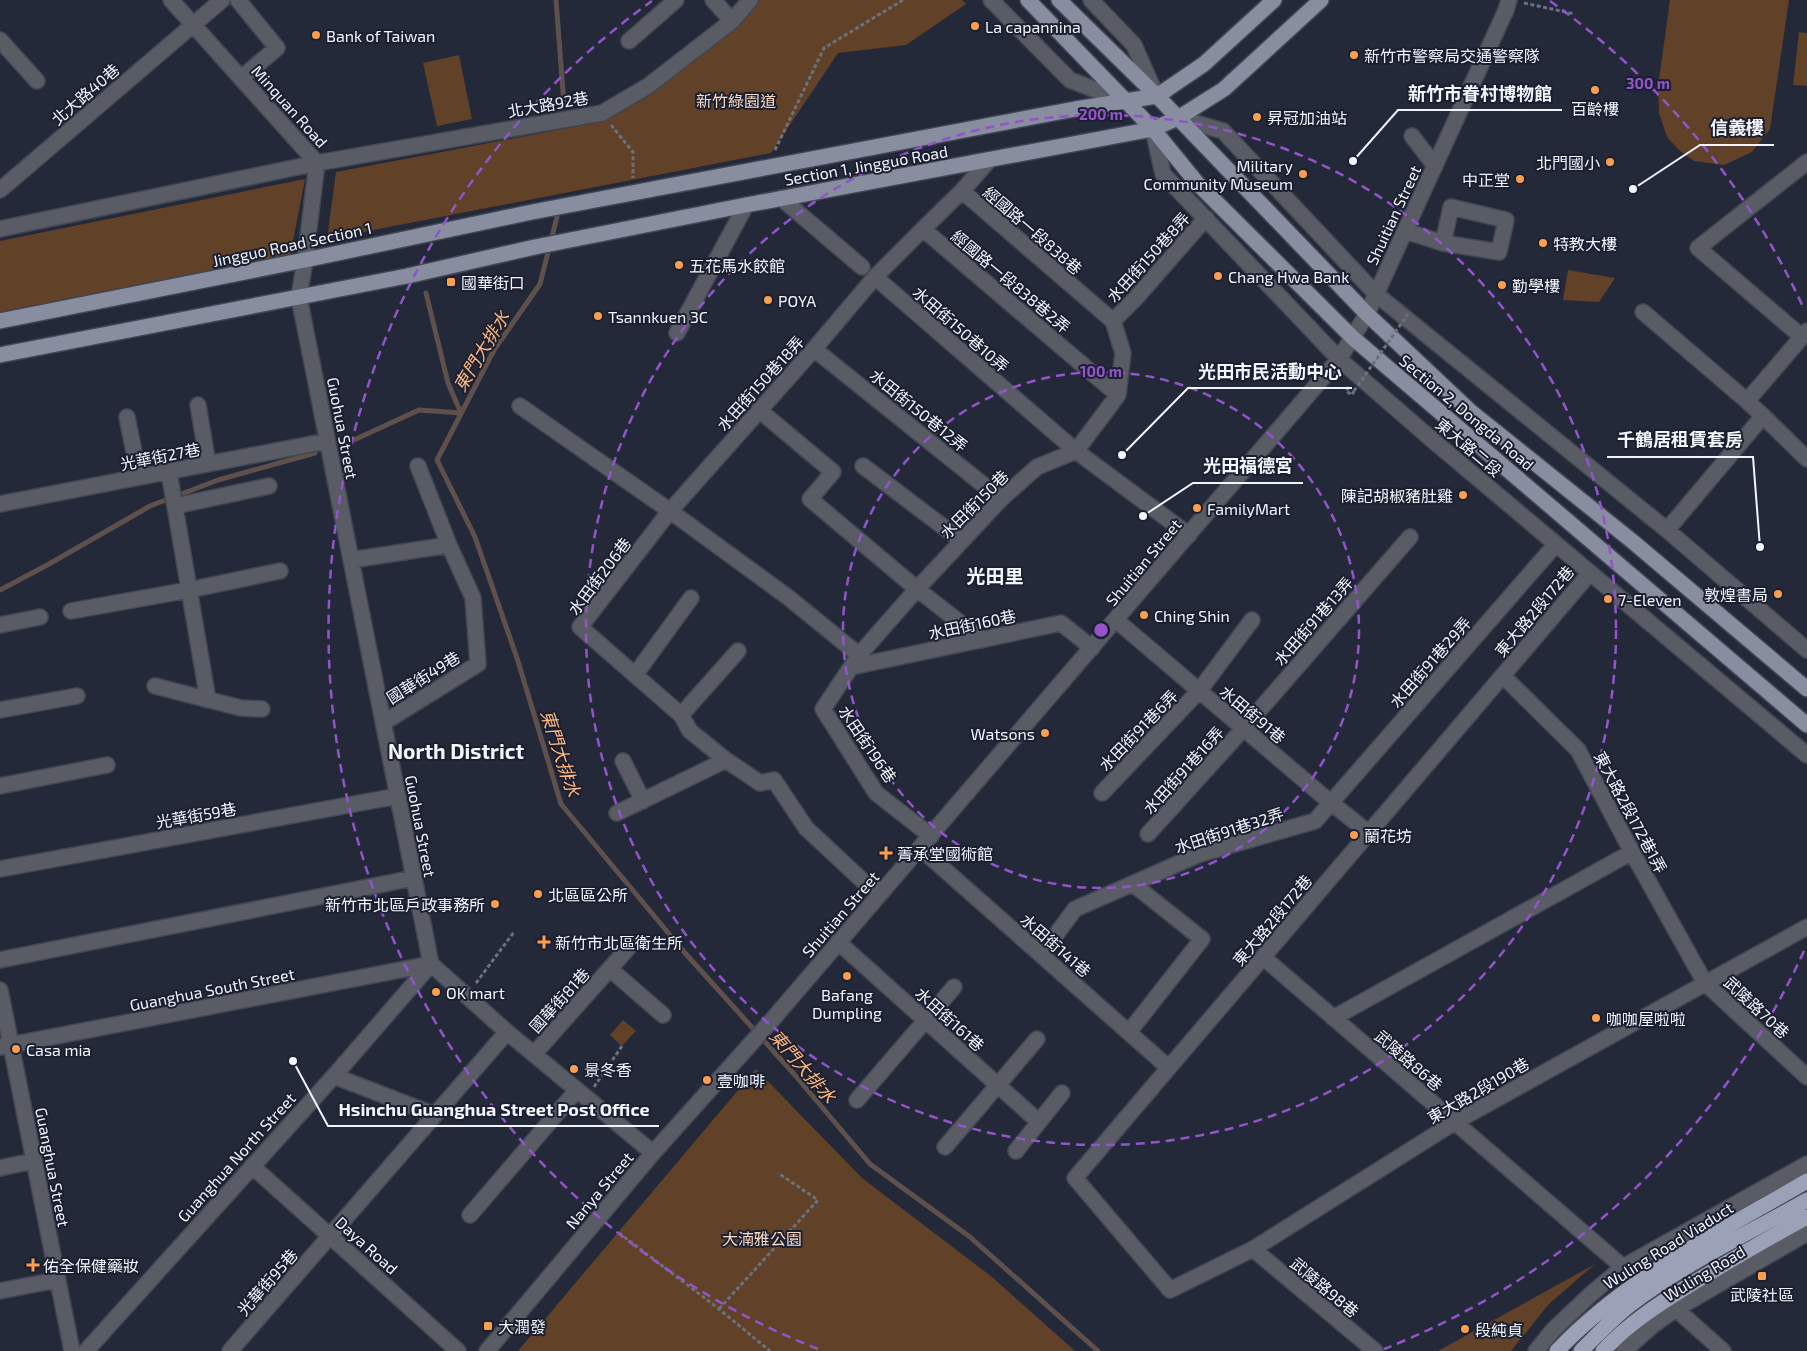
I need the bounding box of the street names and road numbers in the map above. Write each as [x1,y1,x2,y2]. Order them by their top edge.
street label: 北大路40巷 [47,59,123,129]
street label: Minquan Road [248,61,332,151]
street label: 北大路92巷 [506,88,590,120]
street label: Section 1, Jingguo Road [783,141,949,189]
street label: Shuitian Street [1362,162,1424,268]
street label: 經國路一段838巷 [980,182,1086,278]
street label: 水田街150巷8弄 [1103,208,1193,306]
street label: Jingguo Road Section 1 [211,218,373,270]
street label: 經國路一段838巷2弄 [948,226,1074,336]
street label: 水田街150巷10弄 [909,282,1013,376]
street label: 水田街150巷18弄 [713,332,807,434]
street label: Section 2, Dongda Road [1396,350,1538,474]
street label: 水田街150巷12弄 [866,365,972,455]
street label: Guohua Street [324,375,362,481]
street label: 東大路二段 [1432,414,1506,480]
street label: 光華街27巷 [118,439,202,473]
street label: 水田街150巷 [936,466,1012,542]
street label: Shuitian Street [1101,515,1185,609]
street label: 水田街206巷 [564,534,634,618]
street label: 東大路2段172巷 [1491,562,1577,660]
street label: 水田街91巷13弄 [1269,573,1357,669]
street label: 水田街160巷 [926,605,1018,643]
street label: 水田街91巷29弄 [1386,613,1474,711]
street label: 國華街49巷 [383,647,463,707]
street label: 水田街91巷 [1216,681,1290,747]
street label: 水田街91巷6弄 [1095,686,1181,774]
street label: 水田街196巷 [835,702,901,786]
street label: 水田街91巷16弄 [1139,722,1227,818]
street label: 東大路2段172巷1弄 [1591,748,1671,876]
street label: Guohua Street [402,773,440,879]
street label: 光華街59巷 [154,799,238,831]
street label: 水田街91巷32弄 [1172,803,1286,857]
street label: Shuitian Street [798,867,882,961]
street label: 東大路2段172巷 [1229,871,1315,969]
street label: 水田街141巷 [1017,909,1095,981]
street label: Guanghua South Street [128,964,296,1014]
street label: 國華街81巷 [525,964,593,1036]
street label: 武陵路70巷 [1721,972,1793,1042]
street label: 水田街161巷 [912,983,988,1055]
street label: 武陵路86巷 [1371,1026,1447,1094]
street label: 東大路2段190巷 [1424,1053,1532,1127]
street label: Guanghua North Street [173,1089,299,1225]
street label: Guanghua Street [32,1106,74,1228]
street label: Nanya Street [561,1148,637,1232]
street label: Wuling Road Viaduct [1599,1197,1737,1293]
street label: Daya Road [332,1212,402,1278]
street label: Wuling Road [1660,1241,1748,1305]
street label: 光華街95巷 [233,1245,301,1319]
street label: 武陵路98巷 [1287,1253,1363,1321]

